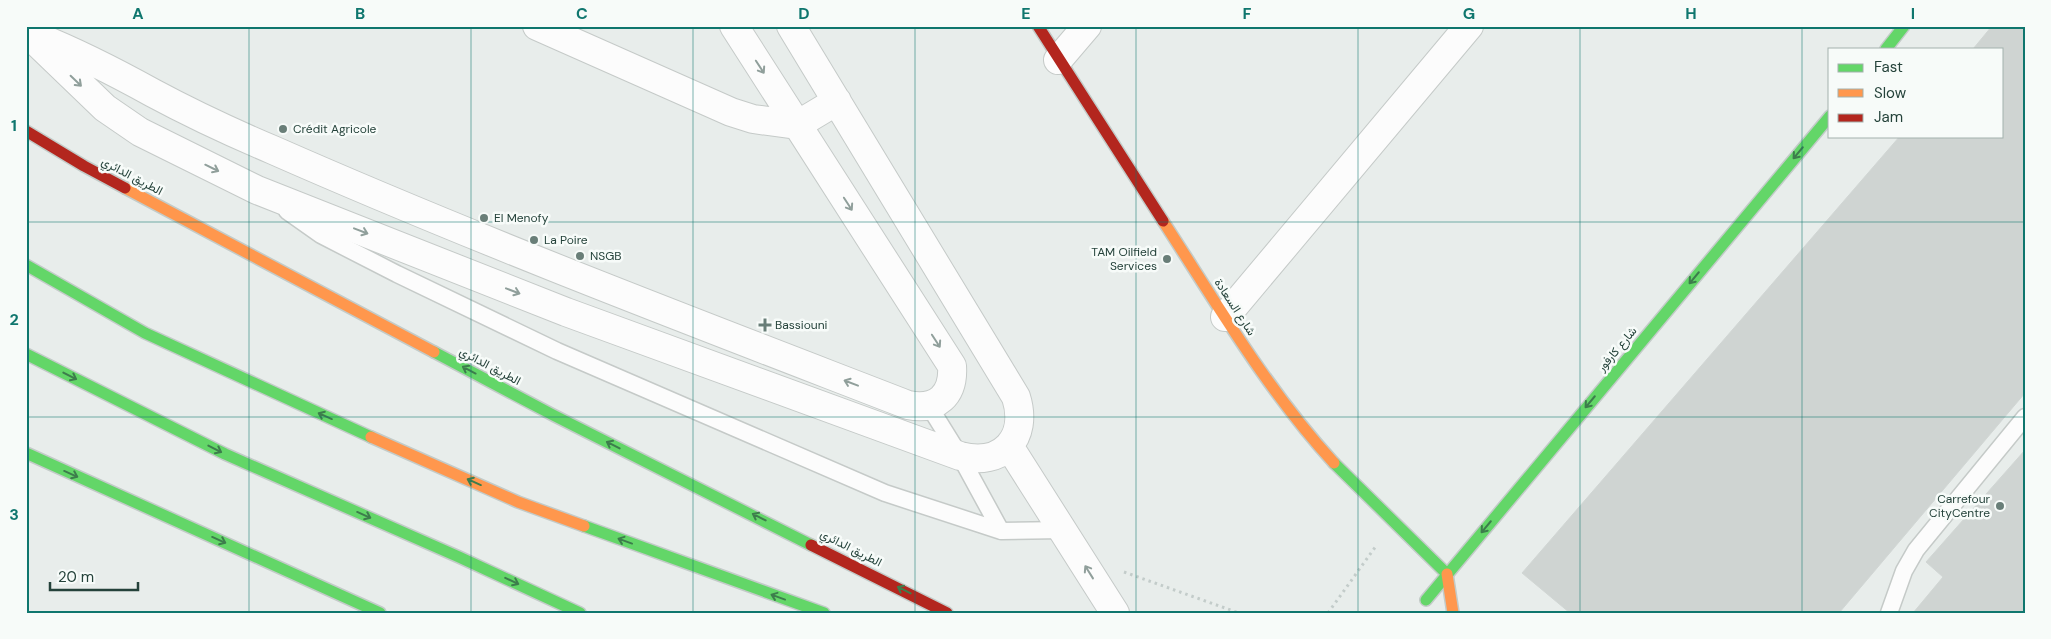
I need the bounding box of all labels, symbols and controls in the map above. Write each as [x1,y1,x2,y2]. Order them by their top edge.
text: A [132,3,144,24]
text: B [355,3,365,24]
text: C [576,3,588,24]
text: D [798,3,810,24]
text: E [1021,3,1031,24]
text: F [1243,3,1252,24]
text: G [1463,3,1475,24]
text: H [1685,3,1697,24]
text: I [1911,3,1915,24]
legend [1828,48,2004,138]
text: Fast [1874,57,1903,77]
one-way arrow [755,60,765,74]
one-way arrow [69,75,82,87]
text: Slow [1874,83,1907,103]
text: Jam [1874,107,1903,127]
text: 1 [11,115,17,136]
place label: Crédit Agricole [293,121,377,137]
marker: Crédit Agricole [277,123,289,135]
one-way arrow [1793,146,1804,159]
street label: الطريق الدائري [98,153,165,201]
one-way arrow [204,164,219,173]
one-way arrow [843,197,853,211]
place label: El Menofy [494,210,549,226]
marker: El Menofy [478,212,490,224]
one-way arrow [353,227,369,236]
place label: La Poire [544,232,588,248]
marker: La Poire [528,234,540,246]
place label: TAM Oilfield Services [1091,244,1157,274]
place label: NSGB [590,248,622,264]
marker: NSGB [574,250,586,262]
marker: TAM Oilfield Services [1161,253,1173,265]
one-way arrow [1689,271,1700,284]
street label: شارع السعادة [1210,275,1259,339]
one-way arrow [505,287,520,296]
text: 2 [9,309,19,330]
place label: Bassiouni [775,317,828,333]
marker: Bassiouni [759,319,771,331]
street label: شارع كارفور [1593,323,1641,376]
one-way arrow [931,333,941,347]
street label: الطريق الدائري [456,343,523,391]
one-way arrow [462,365,477,374]
one-way arrow [62,371,77,381]
one-way arrow [844,378,859,387]
one-way arrow [1585,396,1596,409]
one-way arrow [318,411,333,421]
one-way arrow [606,440,621,449]
one-way arrow [207,445,222,454]
one-way arrow [63,469,78,479]
one-way arrow [467,477,482,487]
place label: Carrefour CityCentre [1929,491,1991,521]
marker: Carrefour CityCentre [1994,500,2006,512]
text: 3 [9,504,19,525]
one-way arrow [356,511,371,520]
one-way arrow [751,512,766,522]
one-way arrow [1481,520,1492,533]
street label: الطريق الدائري [816,526,885,572]
one-way arrow [211,536,226,546]
one-way arrow [618,536,633,545]
scale bar [50,559,138,591]
one-way arrow [1084,565,1094,579]
text: 20 m [58,567,94,587]
one-way arrow [504,577,519,586]
one-way arrow [897,585,912,594]
one-way arrow [770,592,786,601]

